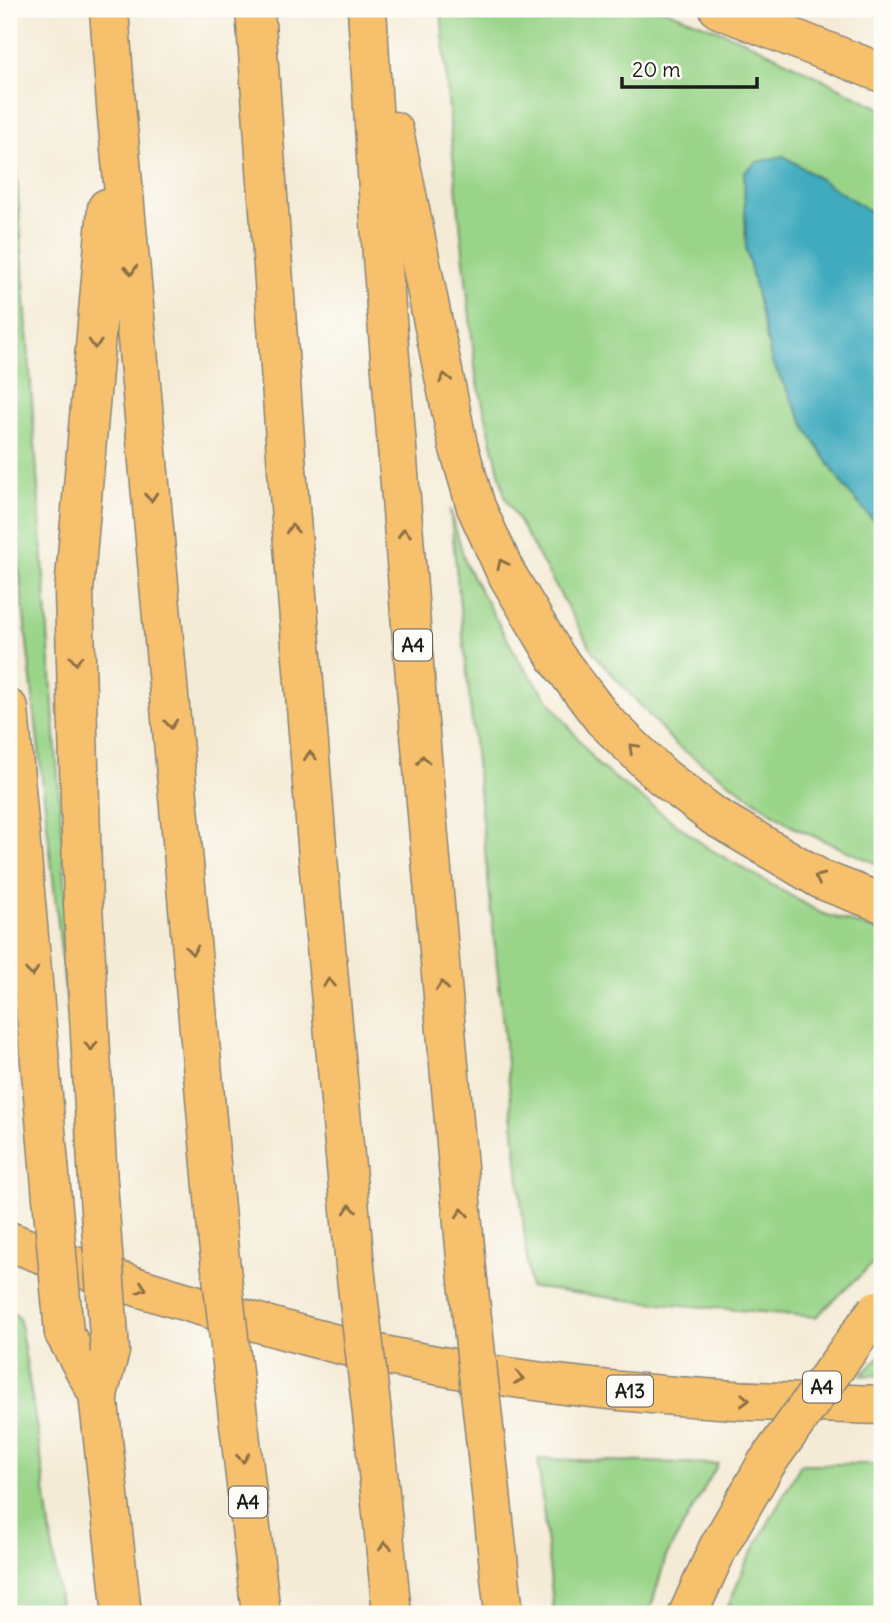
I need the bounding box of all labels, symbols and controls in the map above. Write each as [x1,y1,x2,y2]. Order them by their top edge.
scale bar [622,46,756,90]
text: 20 m [632,56,681,83]
one-way arrow [123,265,138,276]
one-way arrow [88,339,103,350]
one-way arrow [438,372,453,384]
one-way arrow [143,492,158,503]
one-way arrow [285,523,300,534]
one-way arrow [397,527,412,538]
one-way arrow [496,559,510,571]
road number: A4 [394,630,432,660]
one-way arrow [69,654,84,665]
one-way arrow [164,718,179,729]
one-way arrow [628,744,641,757]
one-way arrow [303,750,318,761]
one-way arrow [416,754,431,765]
one-way arrow [814,872,826,886]
one-way arrow [184,945,199,956]
one-way arrow [24,967,39,978]
one-way arrow [322,977,337,988]
one-way arrow [435,981,450,992]
one-way arrow [83,1041,98,1052]
one-way arrow [343,1203,358,1214]
one-way arrow [455,1207,470,1218]
one-way arrow [136,1280,148,1294]
one-way arrow [513,1370,525,1385]
road number: A4 [803,1372,841,1402]
road number: A13 [607,1376,653,1406]
one-way arrow [740,1393,751,1408]
one-way arrow [235,1453,250,1464]
road number: A4 [229,1486,267,1518]
one-way arrow [378,1541,393,1552]

